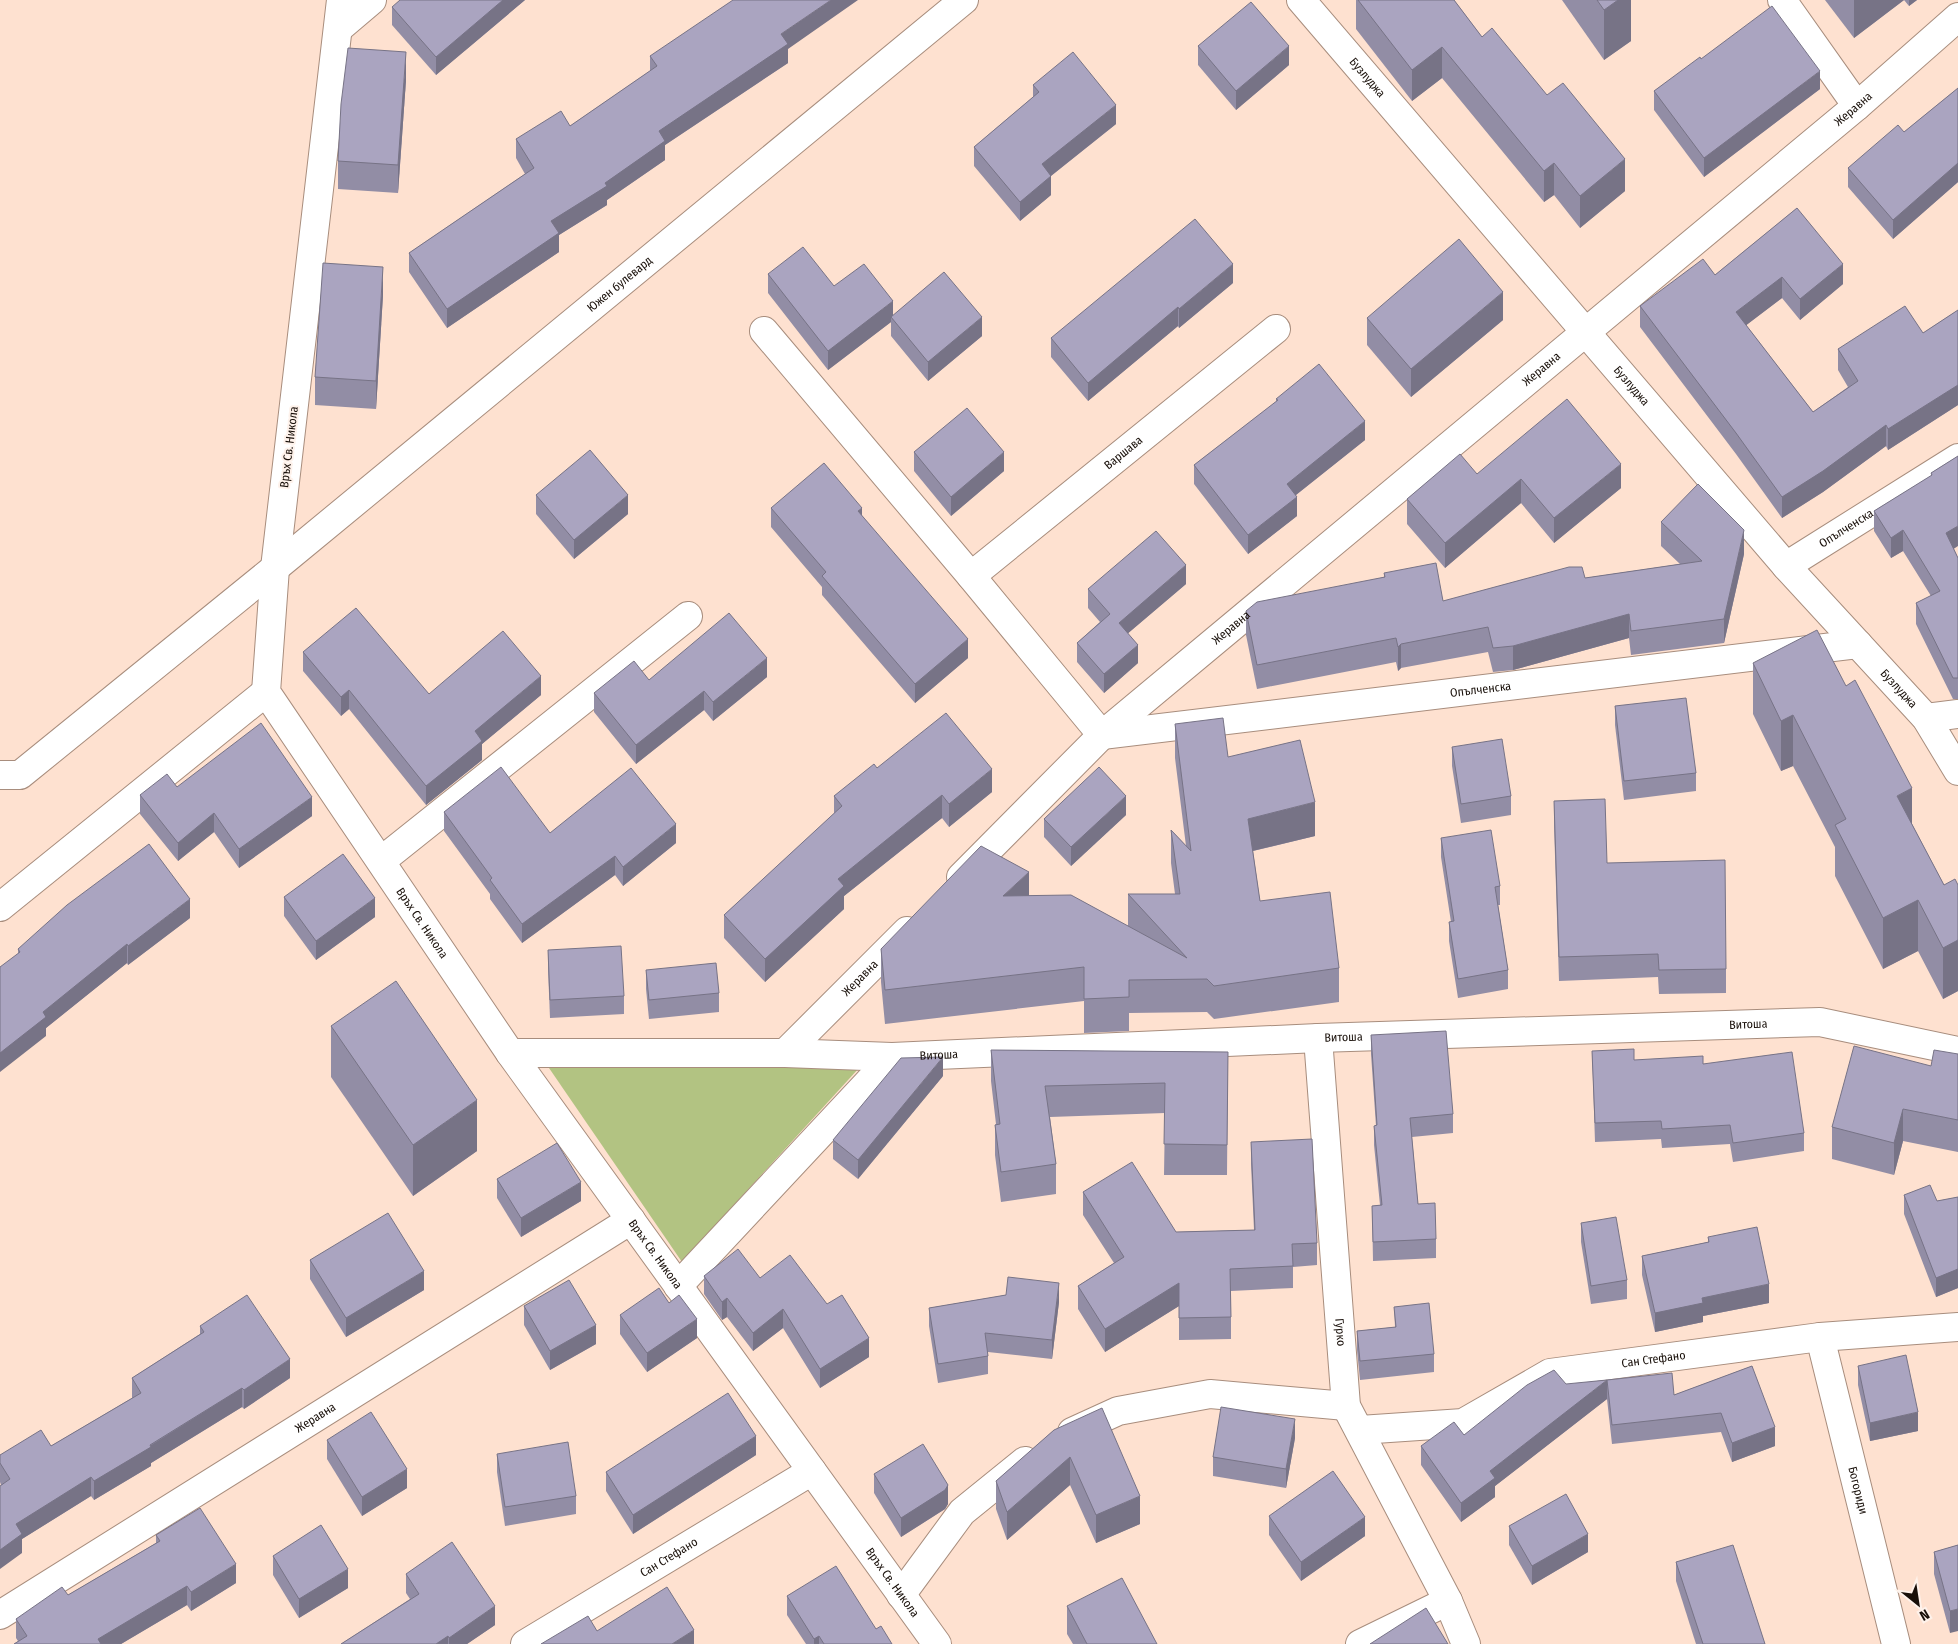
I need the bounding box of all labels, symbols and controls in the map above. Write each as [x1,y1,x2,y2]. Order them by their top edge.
street label: Бузлуджа [1347,55,1388,100]
street label: Жеравна [1831,89,1875,129]
street label: Южен булевард [584,253,655,315]
street label: Жеравна [1520,349,1563,389]
street label: Бузлуджа [1611,363,1652,408]
street label: Връх Св. Никола [277,405,301,489]
street label: Варшава [1101,433,1145,472]
street label: Опълченска [1816,506,1876,550]
street label: Жеравна [1209,608,1253,647]
street label: Бузлуджа [1878,666,1920,711]
street label: Опълченска [1449,679,1512,700]
street label: Връх Св. Никола [393,885,451,961]
street label: Жеравна [839,957,881,999]
street label: Витоша [1729,1017,1768,1032]
street label: Витоша [1324,1030,1363,1045]
street label: Витоша [919,1047,958,1063]
street label: Връх Св. Никола [626,1217,685,1292]
street label: Гурко [1332,1318,1348,1347]
street label: Сан Стефано [1621,1348,1686,1370]
street label: Жеравна [292,1400,338,1436]
street label: Богориди [1845,1465,1871,1516]
street label: Сан Стефано [638,1535,700,1580]
street label: Връх Св. Никола [863,1545,922,1620]
north arrow [1893,1579,1943,1629]
text: N [1916,1605,1932,1624]

